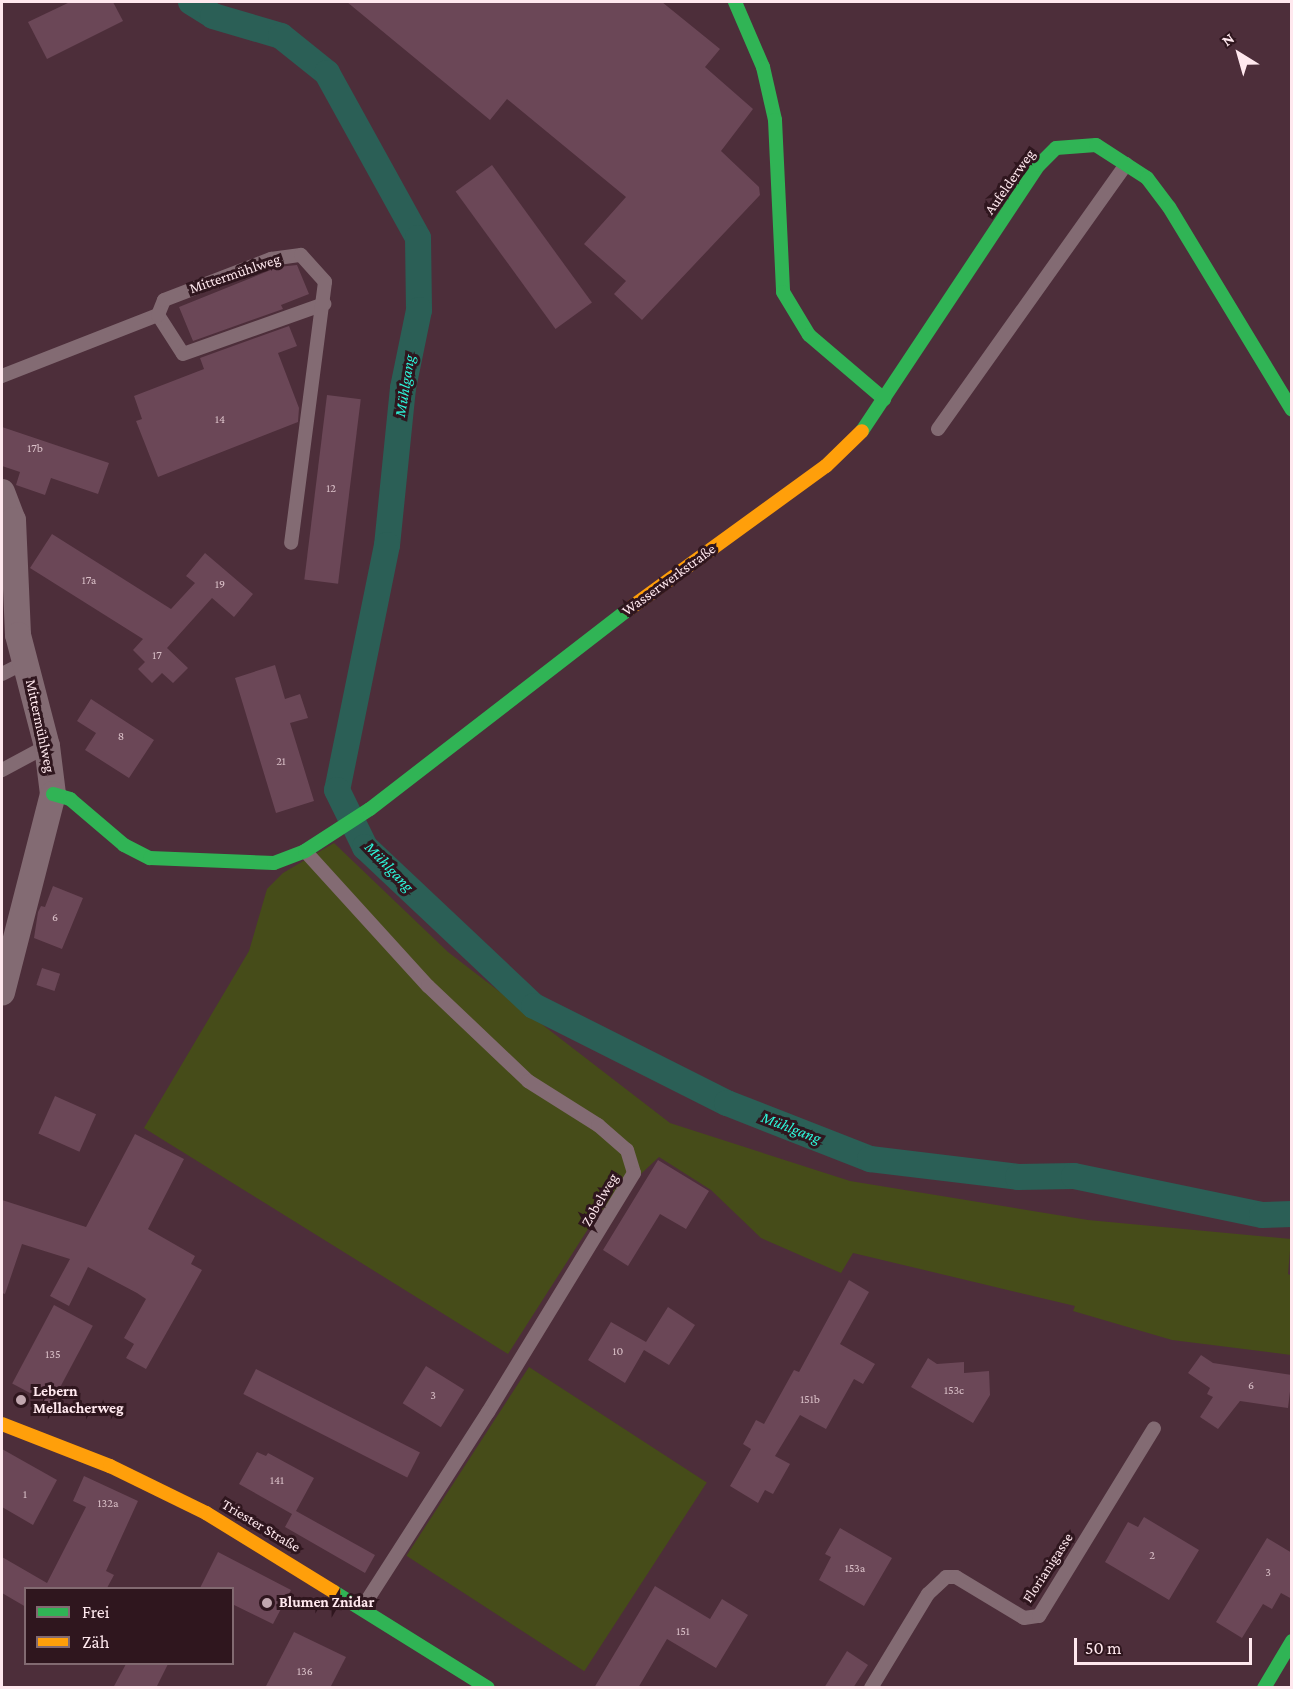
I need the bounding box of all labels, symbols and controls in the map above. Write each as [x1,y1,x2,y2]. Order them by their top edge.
north arrow [1209,24,1269,84]
text: N [1218,29,1237,49]
street label: Aufelderweg [981,146,1039,218]
street label: Mittermühlweg [187,250,283,298]
water label: Mühlgang [391,354,419,418]
house number: 14 [215,413,225,427]
house number: 17b [27,442,43,456]
house number: 12 [326,482,336,496]
street label: Wasserwerkstraße [619,540,719,620]
house number: 17a [82,574,96,588]
house number: 19 [215,578,225,592]
house number: 17 [152,649,162,663]
street label: Mittermühlweg [21,678,59,774]
house number: 8 [118,730,124,744]
house number: 21 [276,755,286,769]
water label: Mühlgang [360,838,418,896]
house number: 6 [52,911,58,925]
water label: Mühlgang [758,1108,824,1148]
street label: Zobelweg [578,1170,622,1230]
house number: 10 [613,1345,623,1359]
house number: 135 [45,1348,61,1362]
house number: 6 [1248,1379,1254,1393]
place label: Lebern Mellacherweg [33,1382,124,1417]
house number: 153c [944,1384,964,1398]
house number: 3 [430,1389,436,1403]
marker: Lebern Mellacherweg [14,1393,28,1407]
house number: 151b [800,1393,820,1407]
house number: 141 [270,1474,284,1488]
house number: 1 [23,1488,27,1502]
street label: Triester Straße [218,1496,304,1556]
house number: 132a [98,1497,118,1511]
street label: Florianigasse [1019,1530,1077,1606]
house number: 2 [1149,1549,1155,1563]
house number: 153a [845,1562,865,1576]
house number: 3 [1265,1566,1271,1580]
legend [24,1587,234,1665]
place label: Blumen Znidar [279,1594,374,1612]
marker: Blumen Znidar [260,1596,274,1610]
text: Frei [82,1602,109,1622]
house number: 151 [676,1625,690,1639]
scale bar [1077,1626,1256,1664]
text: Zäh [82,1632,109,1652]
text: 50 m [1085,1638,1122,1658]
house number: 136 [297,1665,313,1679]

